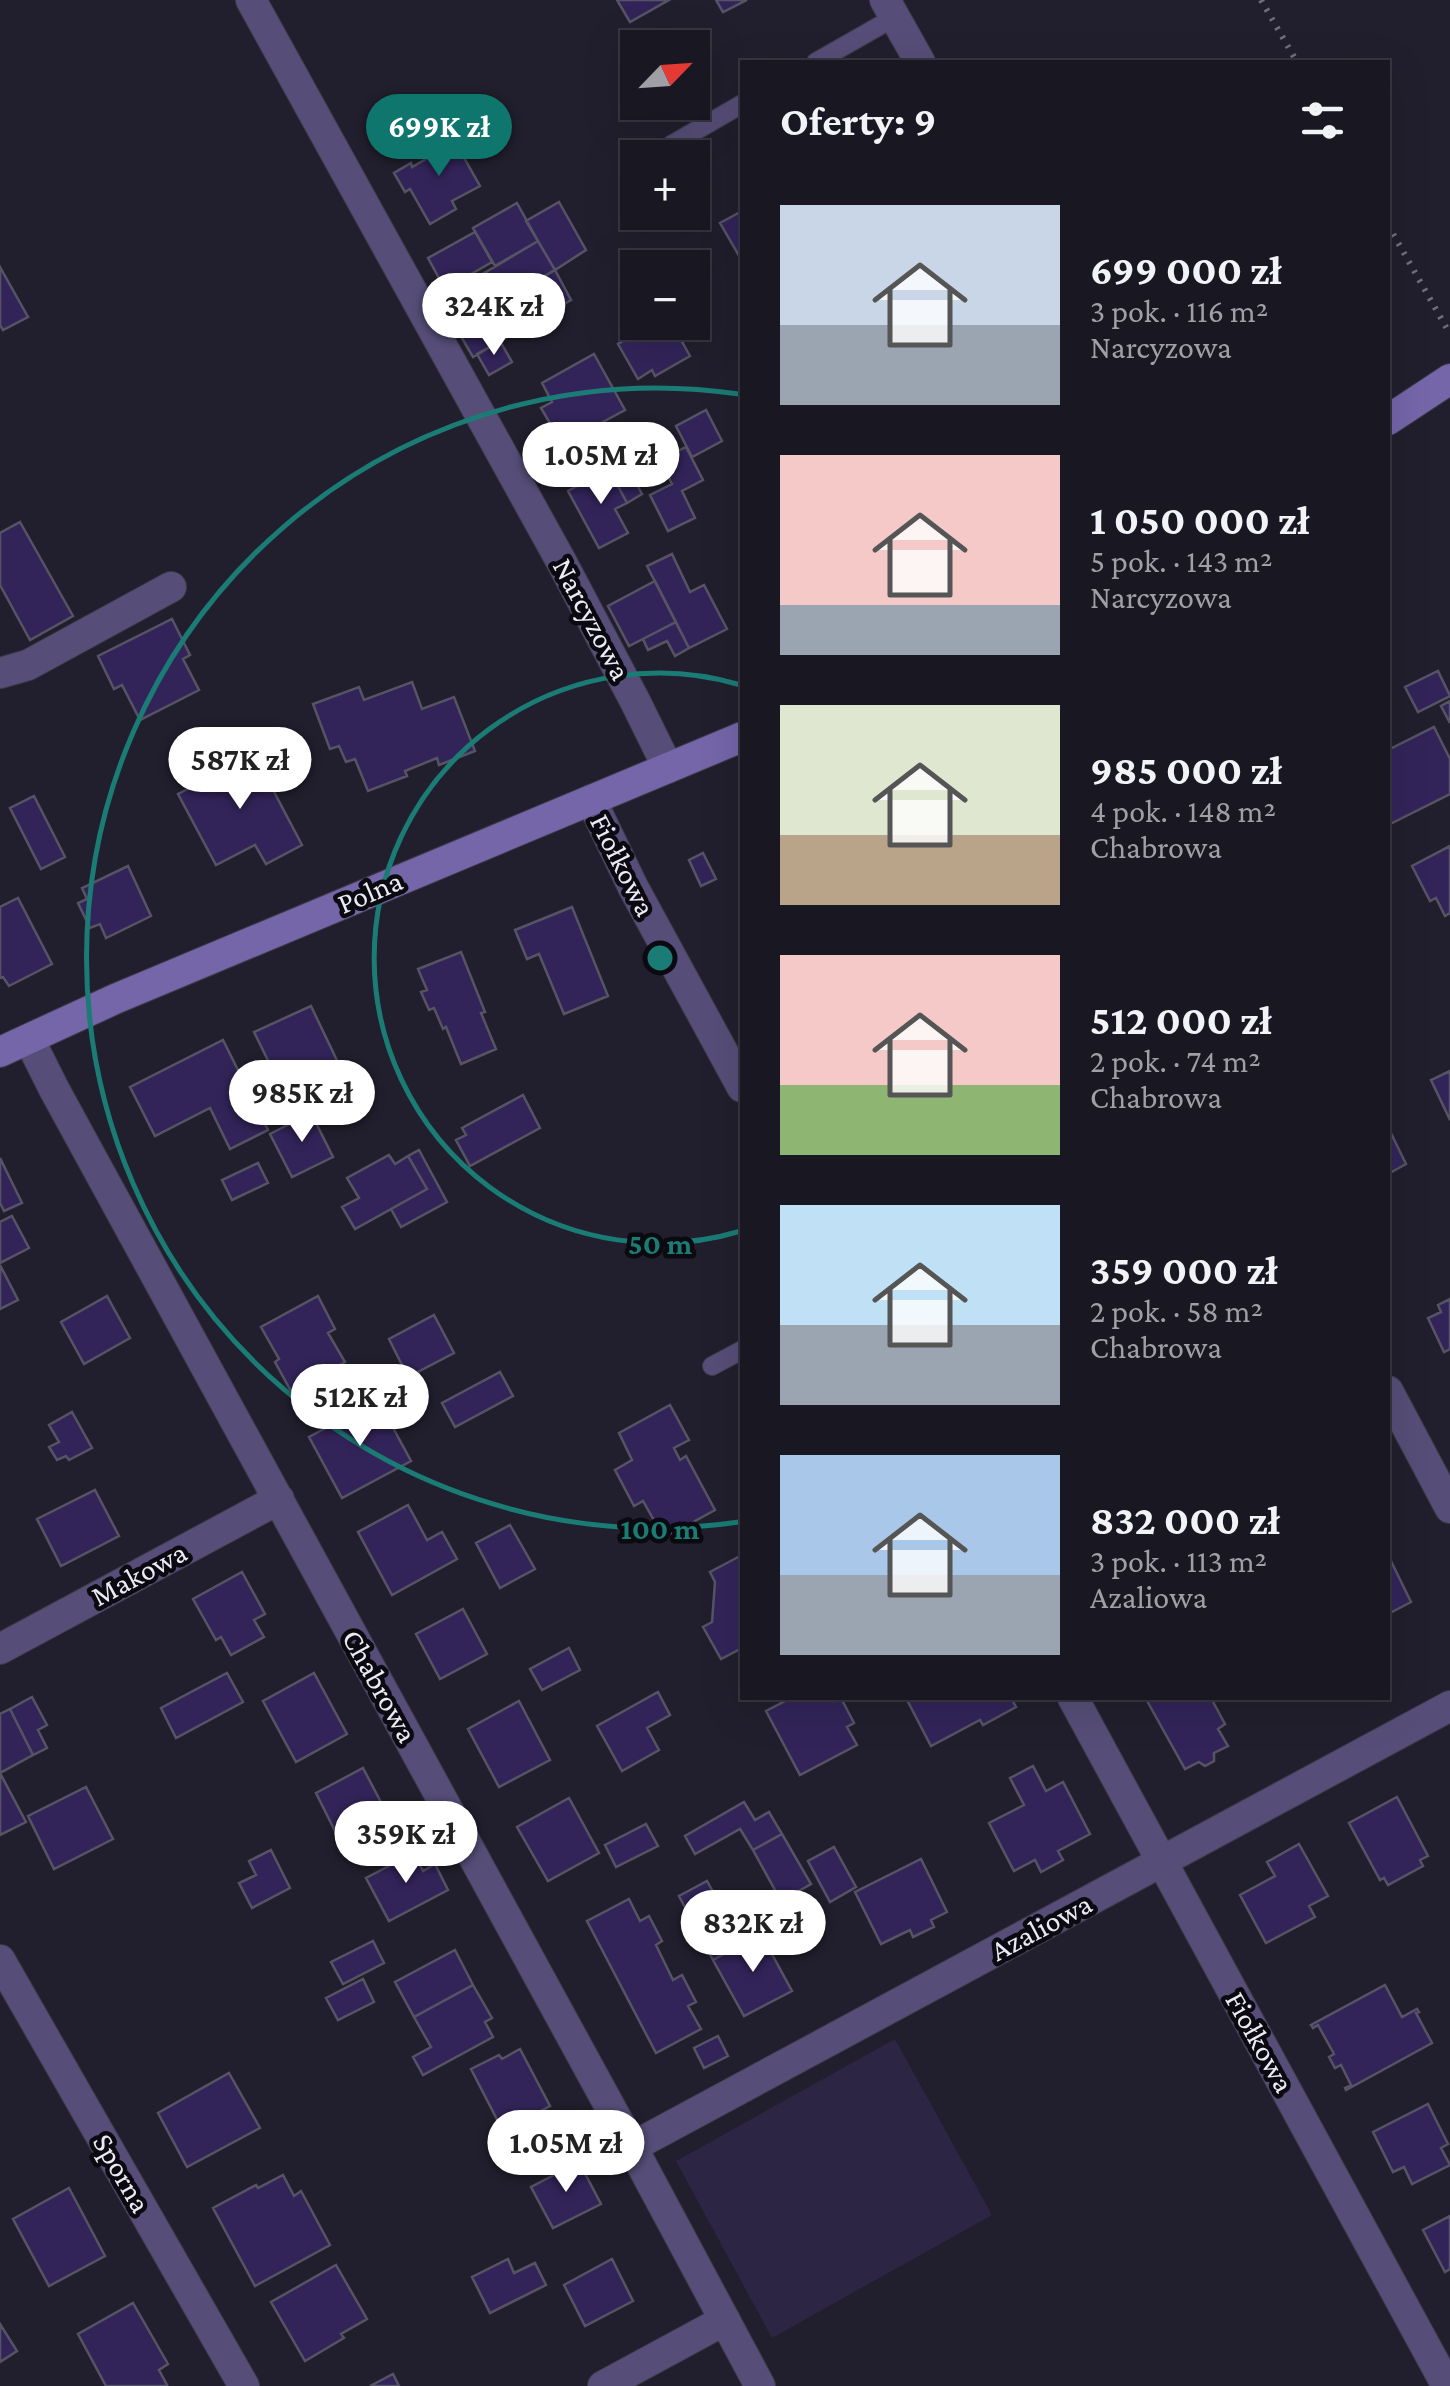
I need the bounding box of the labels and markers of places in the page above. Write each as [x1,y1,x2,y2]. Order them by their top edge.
pin: 699K zł [347,94,531,179]
pin: 324K zł [402,273,586,358]
pin: 1.05M zł [498,422,704,507]
pin: 587K zł [148,727,332,812]
centre of rings [642,940,678,976]
pin: 985K zł [210,1060,394,1145]
pin: 512K zł [268,1364,452,1449]
pin: 359K zł [314,1801,498,1886]
pin: 832K zł [661,1890,845,1975]
pin: 1.05M zł [463,2110,669,2195]

